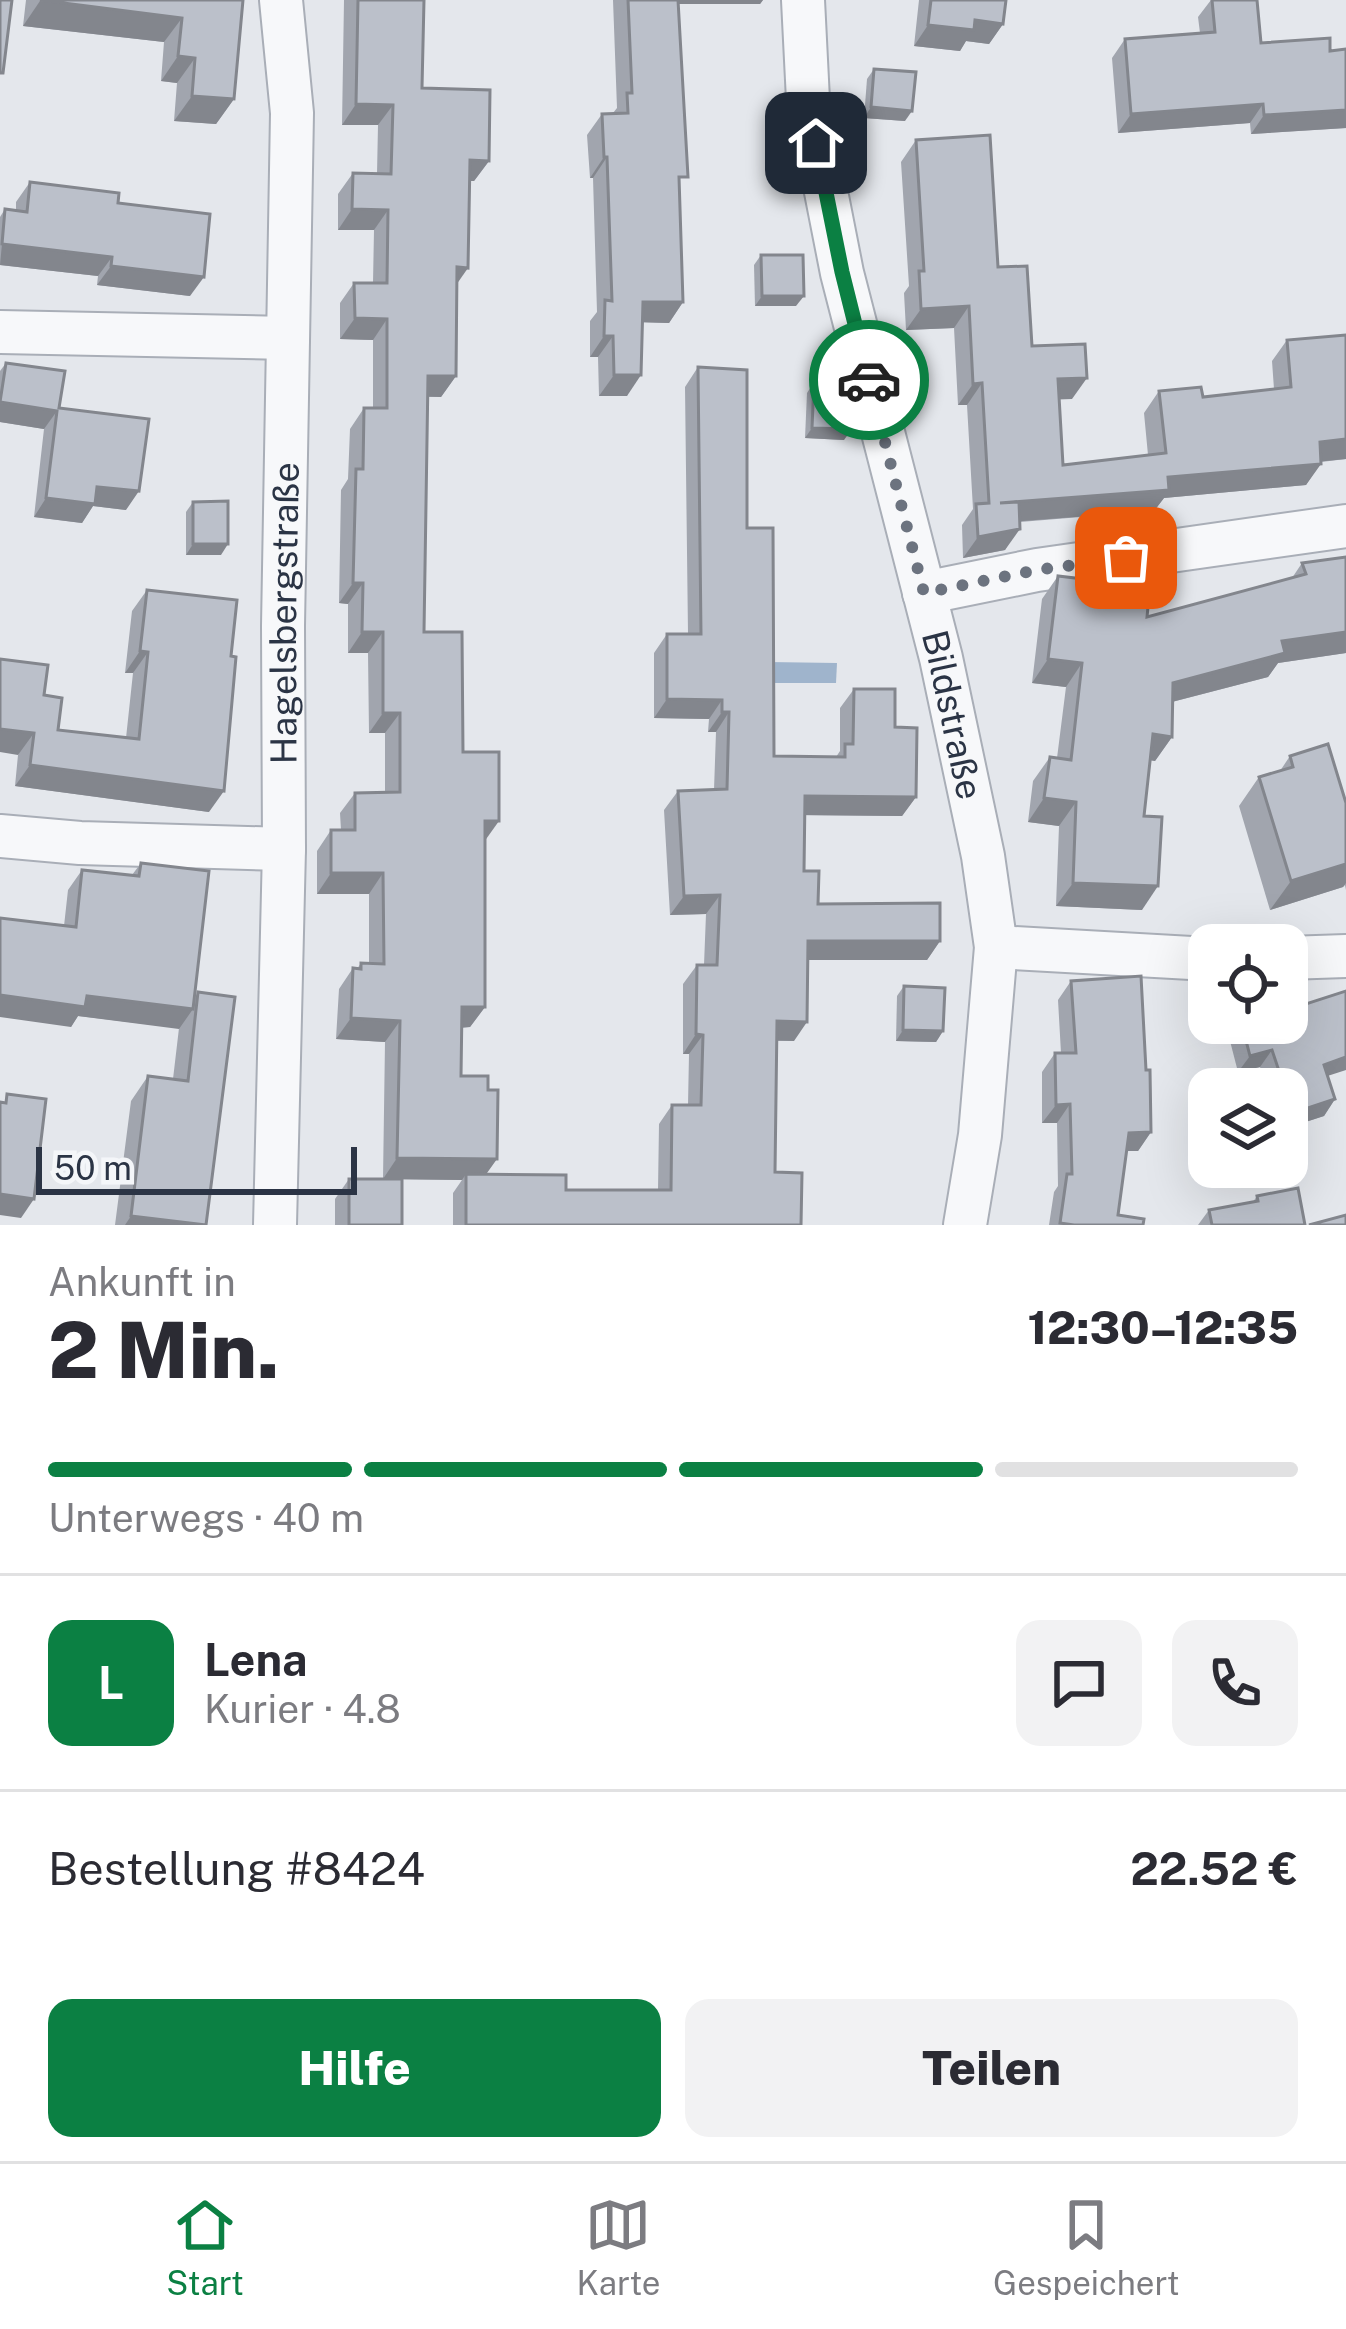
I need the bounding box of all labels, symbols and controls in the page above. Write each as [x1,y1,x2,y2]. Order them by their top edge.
pin [765,92,867,194]
icon: home [783,110,849,176]
courier [809,320,929,440]
icon: car [836,347,902,413]
street label: Hagelsbergstraße [262,462,307,764]
pin [1075,507,1177,609]
icon: bag [1093,525,1159,591]
street label: Bildstraße [914,626,991,803]
map controls [1188,924,1308,1188]
button: locate [1188,924,1308,1044]
button: layers [1188,1068,1308,1188]
scale bar [36,1141,357,1194]
text: 50 m [54,1149,132,1187]
text: Ankunft in [48,1259,236,1305]
text: 12:30–12:35 [1027,1301,1298,1354]
text: 2 Min. [48,1304,280,1396]
text: Unterwegs · 40 m [48,1495,364,1541]
button: chat [1016,1620,1142,1746]
button: phone [1172,1620,1298,1746]
text: Lena [204,1633,308,1686]
text: L [98,1656,124,1709]
text: Kurier · 4.8 [204,1686,401,1732]
text: Bestellung #8424 [48,1842,425,1895]
text: 22.52 € [1130,1842,1298,1895]
button: Hilfe [48,1999,661,2137]
button: Teilen [685,1999,1298,2137]
tab: Start [166,2192,244,2302]
tab: Karte [577,2192,660,2302]
tab: Gespeichert [993,2192,1180,2302]

